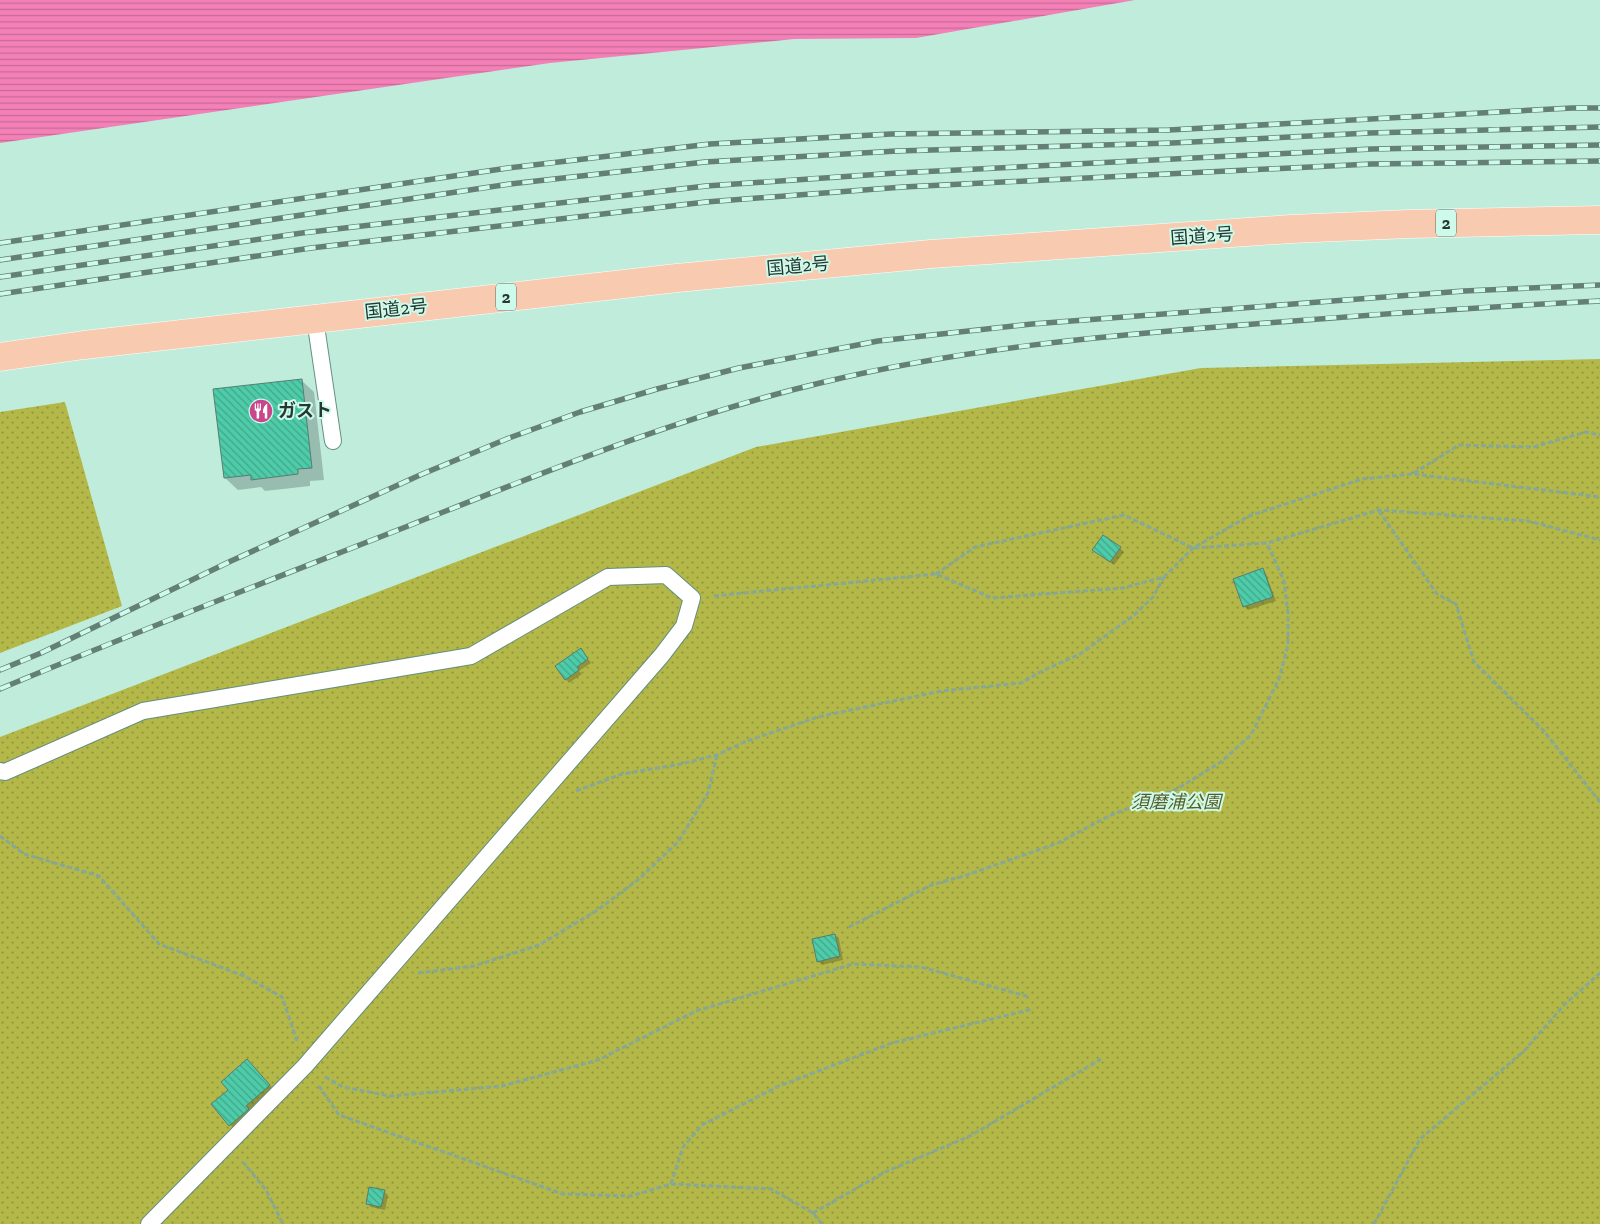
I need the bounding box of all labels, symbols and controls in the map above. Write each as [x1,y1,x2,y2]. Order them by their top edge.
road number: 2 [1436,210,1456,237]
street label: 国道2号 [1170,223,1234,249]
street label: 国道2号 [766,252,830,280]
road number: 2 [496,284,516,310]
street label: 国道2号 [363,295,429,323]
restaurant icon: ガスト [248,398,274,424]
place label: ガスト [278,400,332,422]
park label: 須磨浦公園 [1131,791,1224,813]

